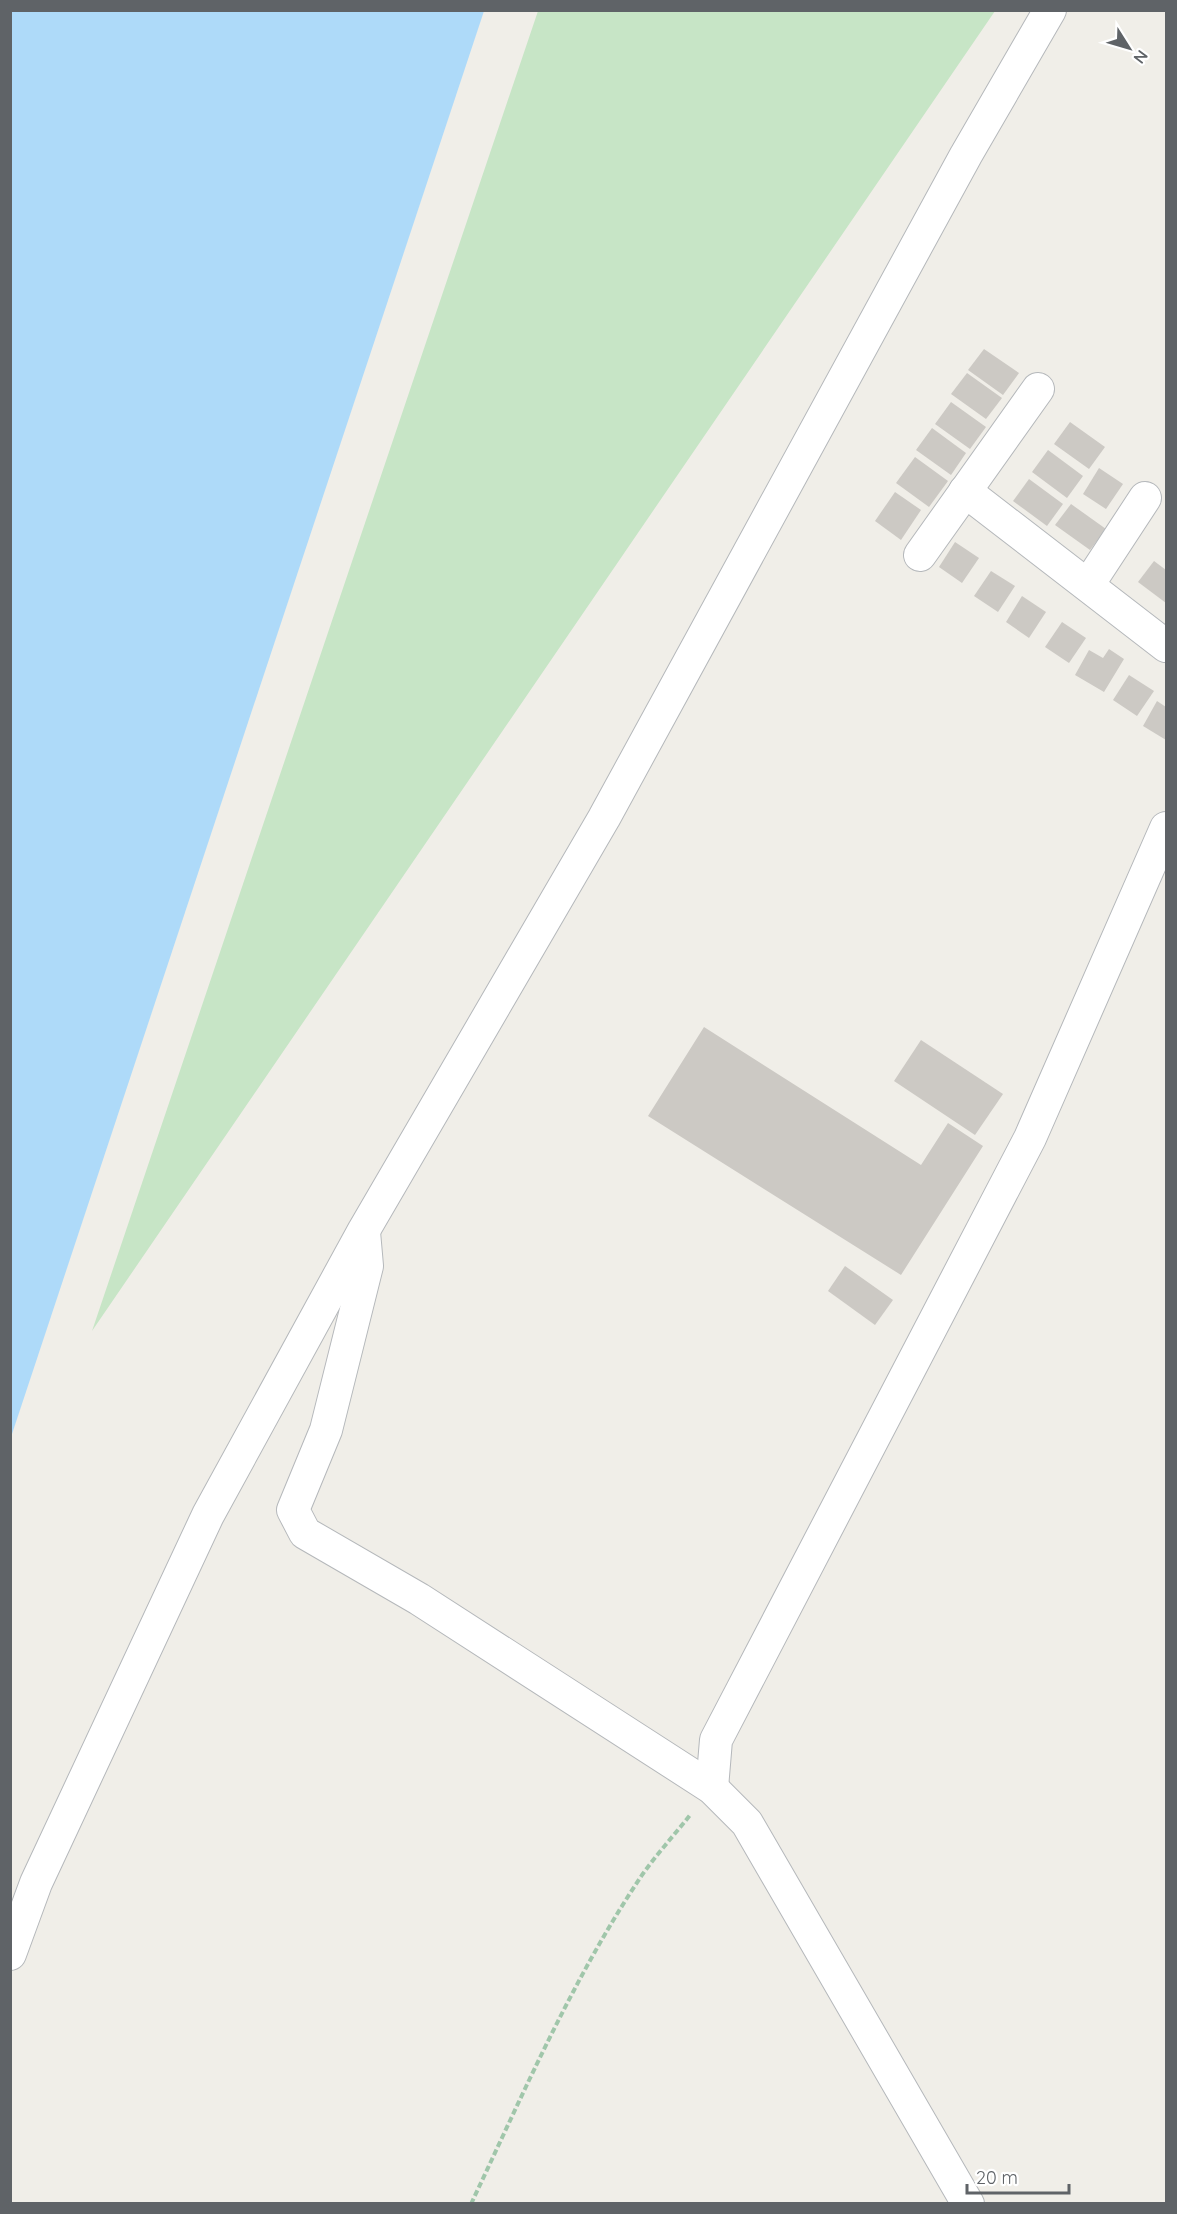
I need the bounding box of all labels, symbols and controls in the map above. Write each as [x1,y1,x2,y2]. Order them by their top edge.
north arrow [1099,18,1159,78]
text: N [1129,46,1153,68]
scale bar [967,2157,1069,2195]
text: 20 m [976,2166,1018,2189]

